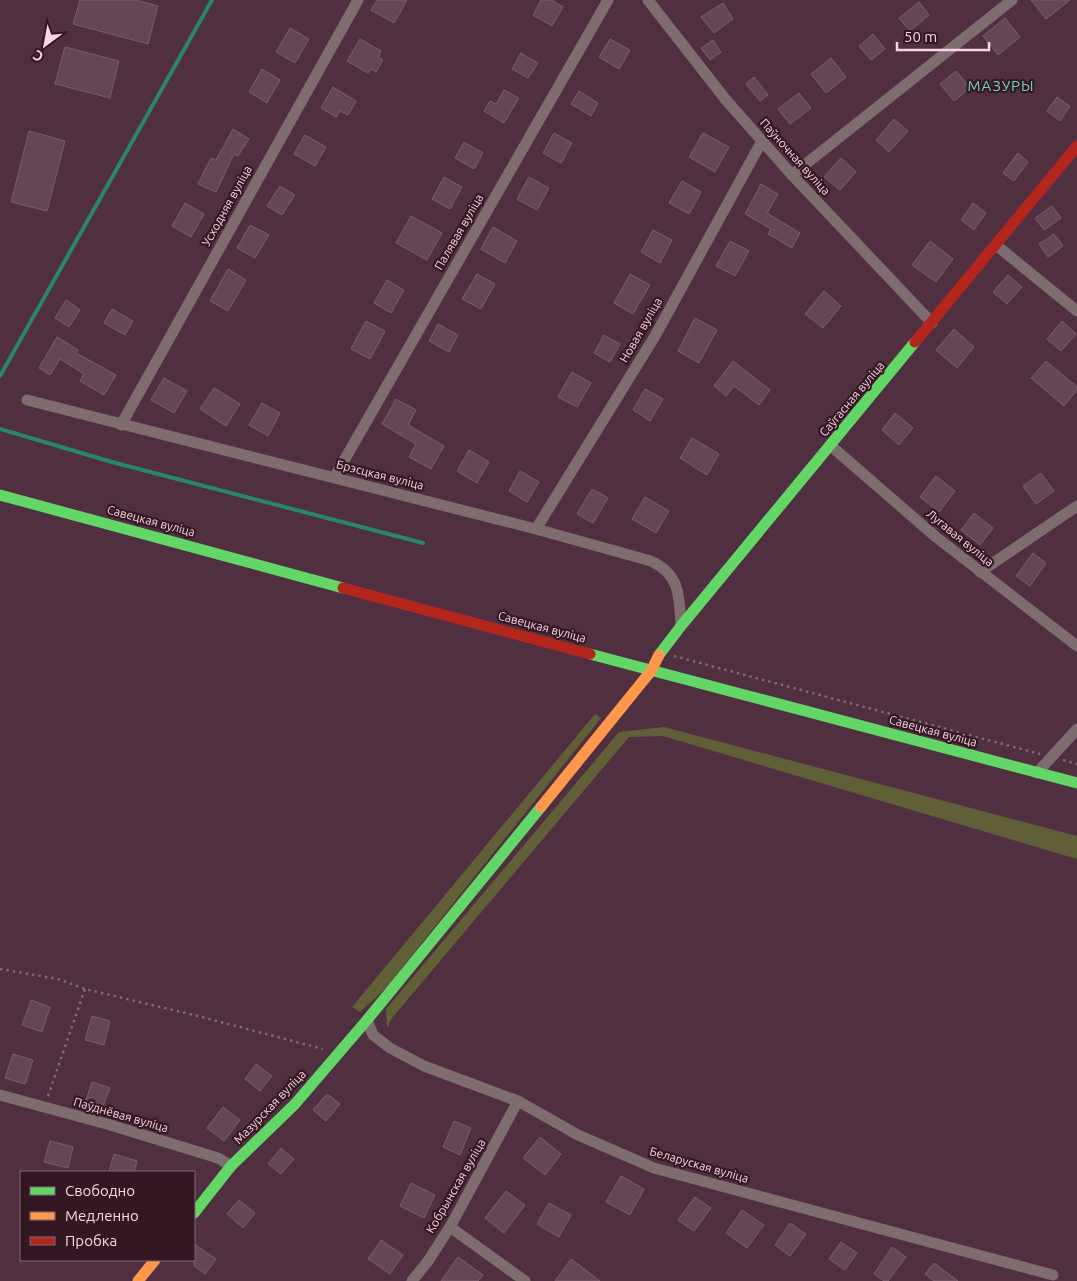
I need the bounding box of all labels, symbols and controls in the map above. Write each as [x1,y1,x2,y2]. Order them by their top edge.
north arrow [20,20,70,70]
scale bar [897,20,990,52]
text: 50 m [904,28,937,45]
text: С [30,47,46,65]
district label: МАЗУРЫ [967,77,1035,94]
street label: Паўночная вуліца [758,116,833,198]
street label: Усходняя вуліца [199,163,254,248]
street label: Палявая вуліца [432,192,485,272]
street label: Новая вуліца [617,295,664,364]
street label: Саўгасная вуліца [817,359,887,439]
street label: Брэсцкая вуліца [335,457,425,492]
street label: Савецкая вуліца [106,503,197,539]
street label: Лугавая вуліца [924,507,996,569]
street label: Савецкая вуліца [497,609,588,645]
street label: Савецкая вуліца [888,713,979,749]
street label: Мазурская вуліца [231,1067,308,1146]
street label: Паўднёвая вуліца [72,1095,170,1134]
street label: Кобрынская вуліца [423,1136,488,1235]
street label: Беларуская вуліца [648,1144,750,1185]
legend [20,1171,195,1261]
text: Свободно [65,1182,135,1199]
text: Медленно [65,1207,139,1224]
text: Пробка [65,1232,117,1249]

